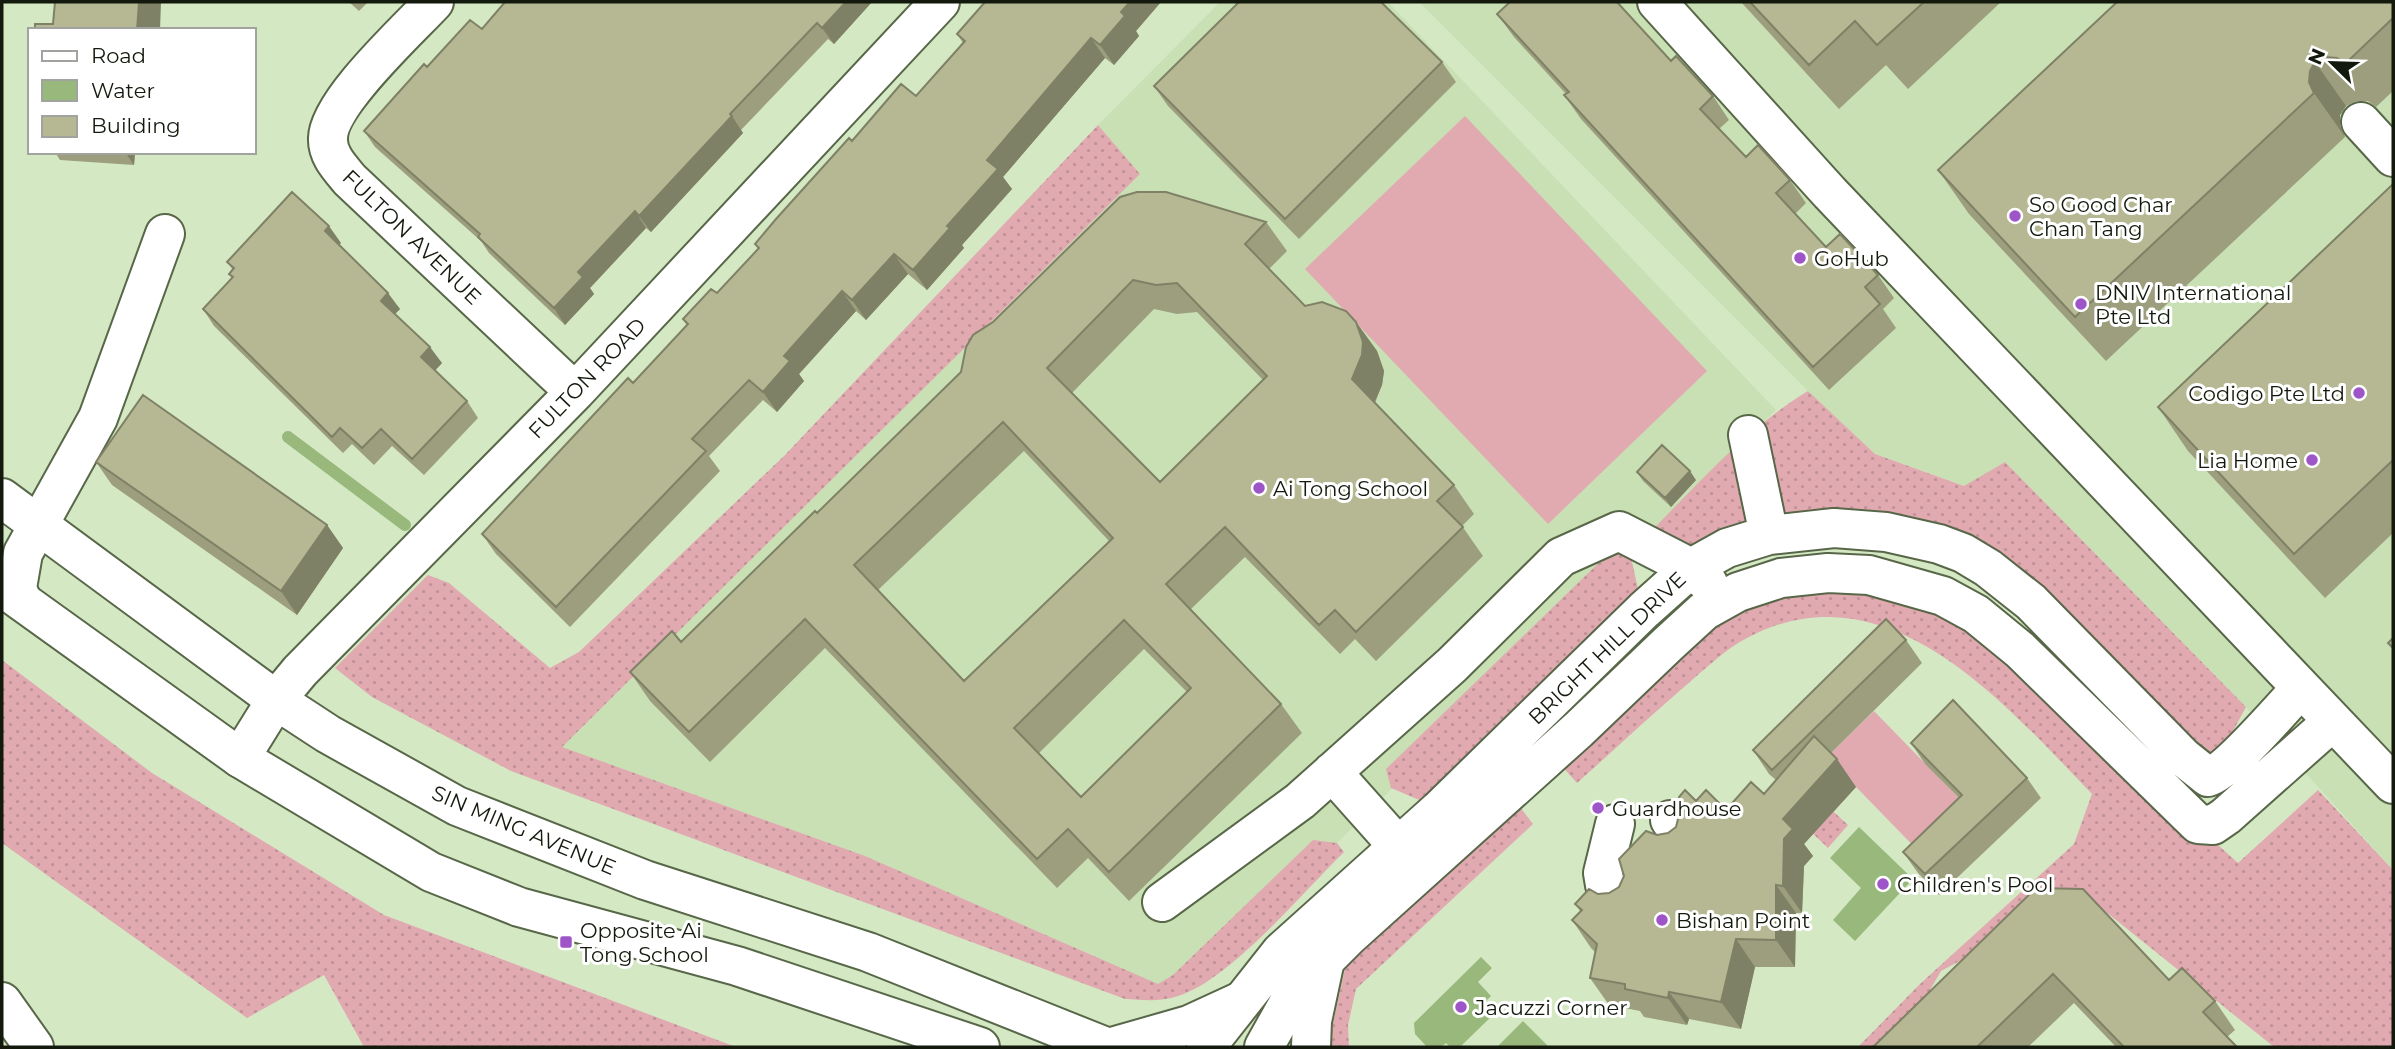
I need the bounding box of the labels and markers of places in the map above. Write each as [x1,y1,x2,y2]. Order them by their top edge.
place label: So Good Char Chan Tang [2029,192,2173,241]
marker: So Good Char Chan Tang [2007,208,2023,224]
place label: GoHub [1814,246,1889,271]
marker: GoHub [1792,250,1808,266]
place label: DNIV International Pte Ltd [2095,280,2291,329]
marker: DNIV International Pte Ltd [2073,296,2089,312]
place label: Codigo Pte Ltd [2188,381,2345,406]
marker: Codigo Pte Ltd [2351,385,2367,401]
place label: Lia Home [2197,448,2298,473]
marker: Lia Home [2304,452,2320,468]
place label: Ai Tong School [1273,476,1428,501]
marker: Ai Tong School [1251,480,1267,496]
place label: Guardhouse [1612,796,1742,821]
marker: Guardhouse [1590,800,1606,816]
place label: Children's Pool [1897,872,2053,897]
marker: Children's Pool [1875,876,1891,892]
place label: Bishan Point [1676,908,1810,933]
marker: Bishan Point [1654,912,1670,928]
place label: Opposite Ai Tong School [580,918,709,967]
marker: Opposite Ai Tong School [558,934,574,950]
place label: Jacuzzi Corner [1474,995,1628,1020]
marker: Jacuzzi Corner [1453,999,1469,1015]

